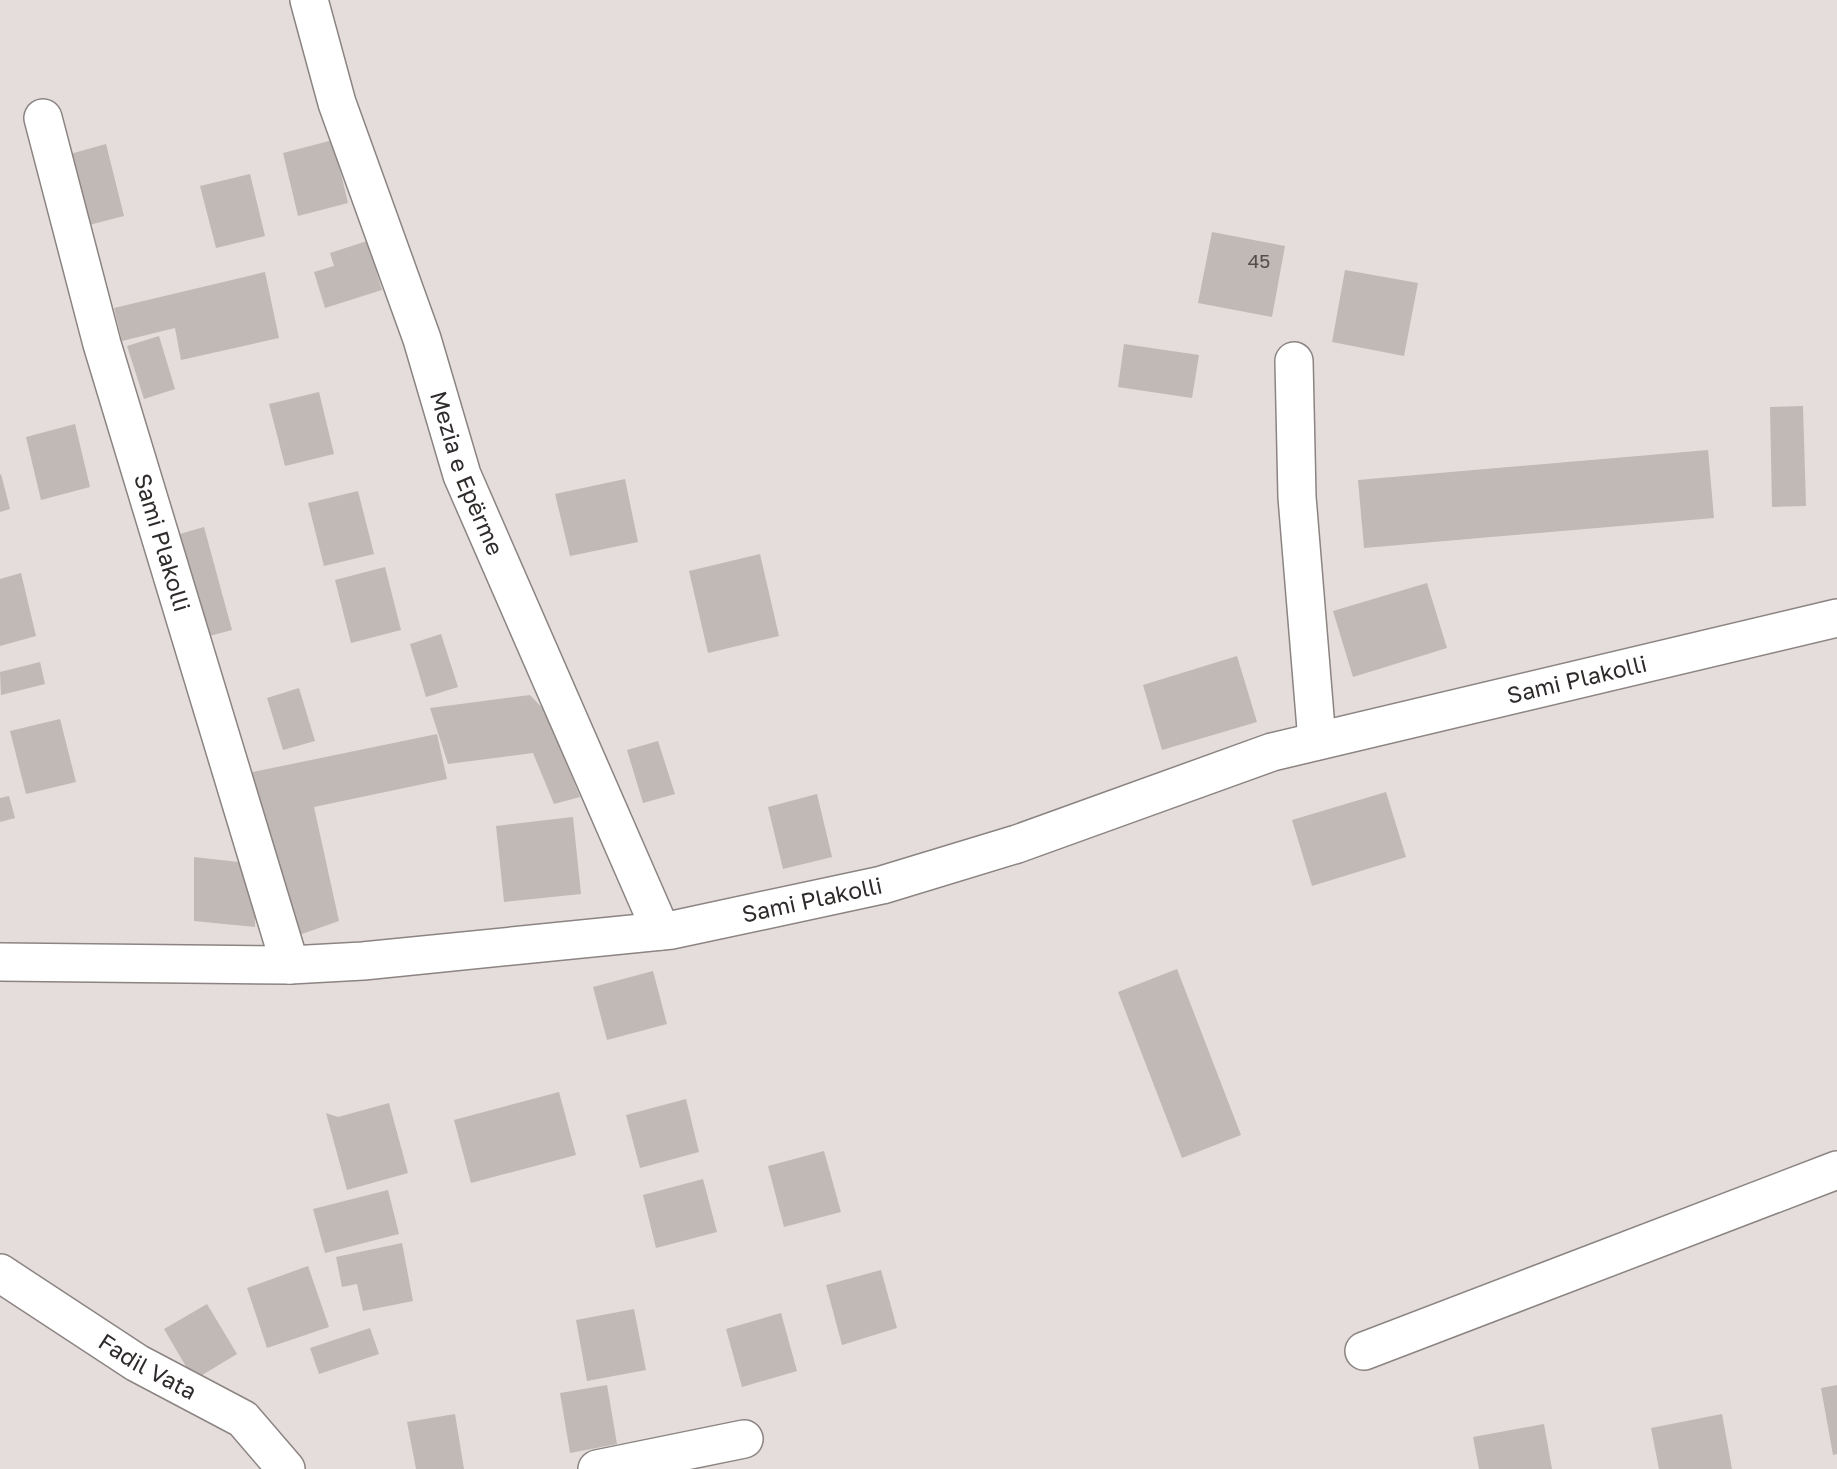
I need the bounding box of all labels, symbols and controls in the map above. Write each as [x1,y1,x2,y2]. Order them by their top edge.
house number: 45 [1248,249,1270,272]
street label: Mezia e Epërme [425,387,510,559]
street label: Sami Plakolli [129,470,197,615]
street label: Sami Plakolli [1504,649,1649,709]
street label: Sami Plakolli [739,870,885,928]
street label: Fadil Vata [94,1327,202,1405]

